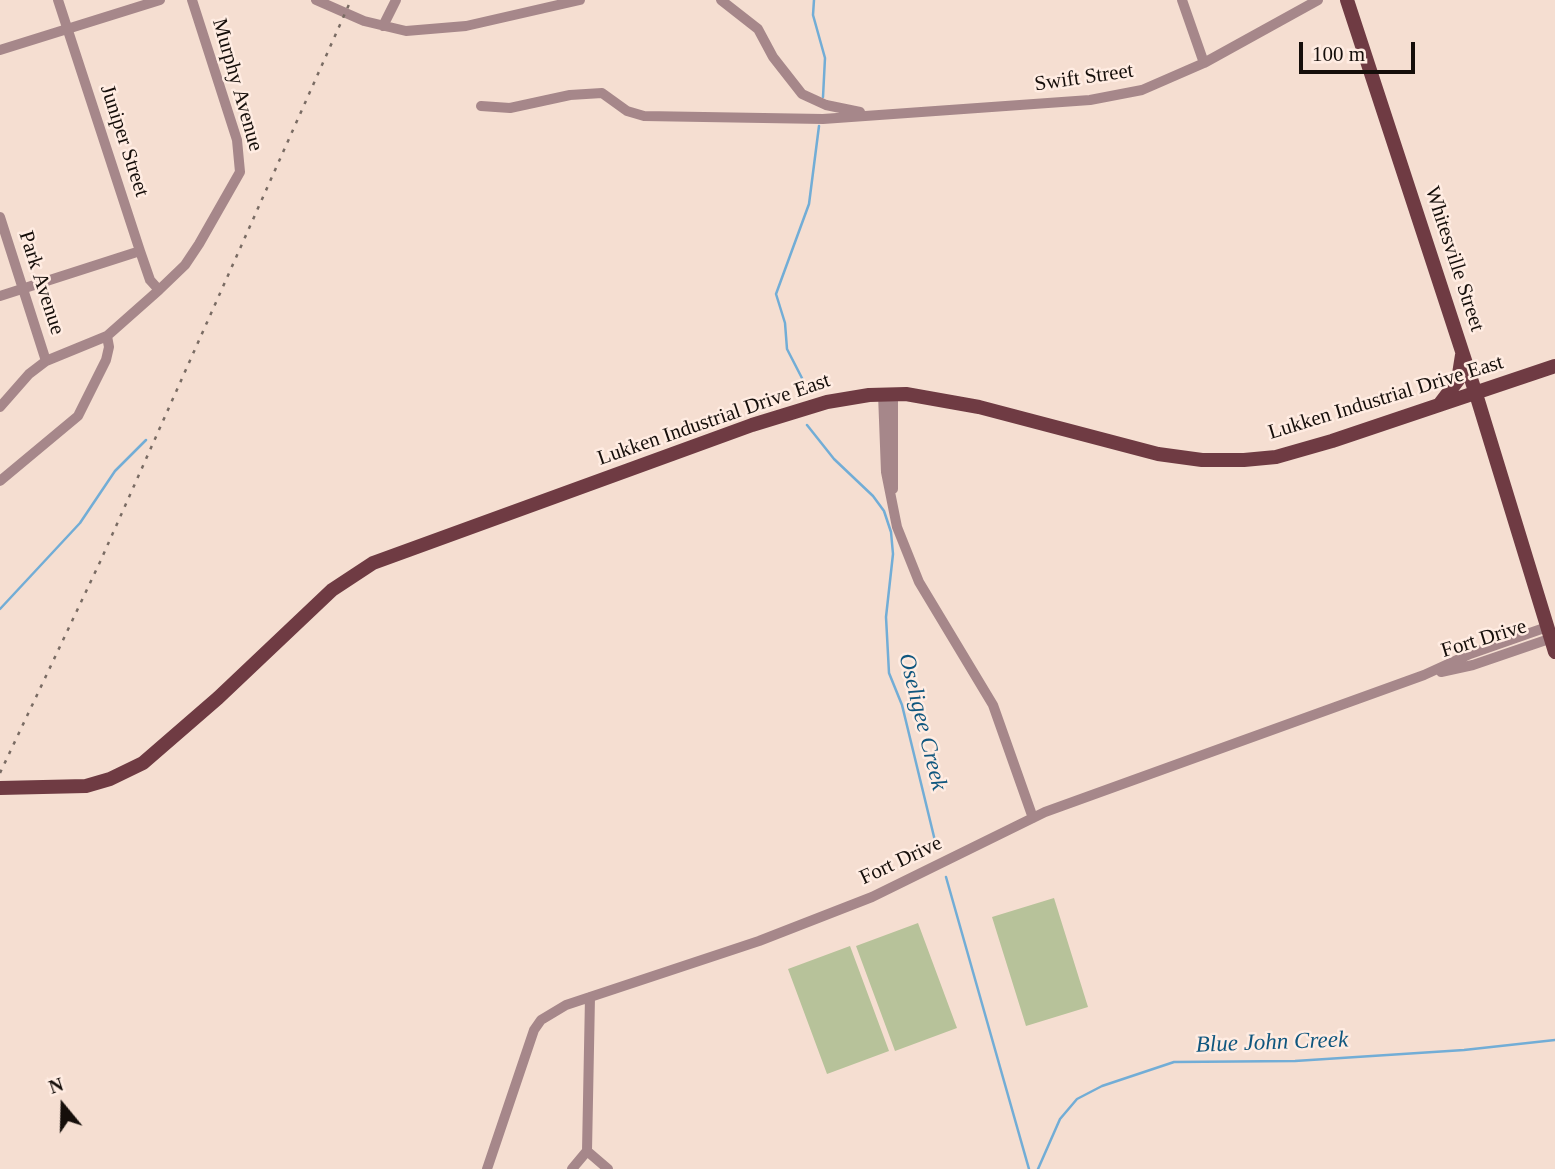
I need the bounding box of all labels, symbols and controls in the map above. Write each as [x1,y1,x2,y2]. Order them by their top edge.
street label: Murphy Avenue [206,16,268,154]
scale bar [1303,28,1418,72]
text: 100 m [1312,42,1365,66]
street label: Swift Street [1033,59,1135,97]
street label: Juniper Street [94,82,154,200]
street label: Whitesville Street [1419,183,1489,335]
street label: Park Avenue [12,228,70,338]
street label: Lukken Industrial Drive East [1265,350,1507,446]
street label: Lukken Industrial Drive East [594,368,834,472]
street label: Fort Drive [1438,614,1530,664]
water label: Oseligee Creek [892,651,952,793]
street label: Fort Drive [856,831,946,891]
water label: Blue John Creek [1195,1027,1349,1059]
north arrow [28,1071,98,1141]
text: N [46,1074,66,1098]

